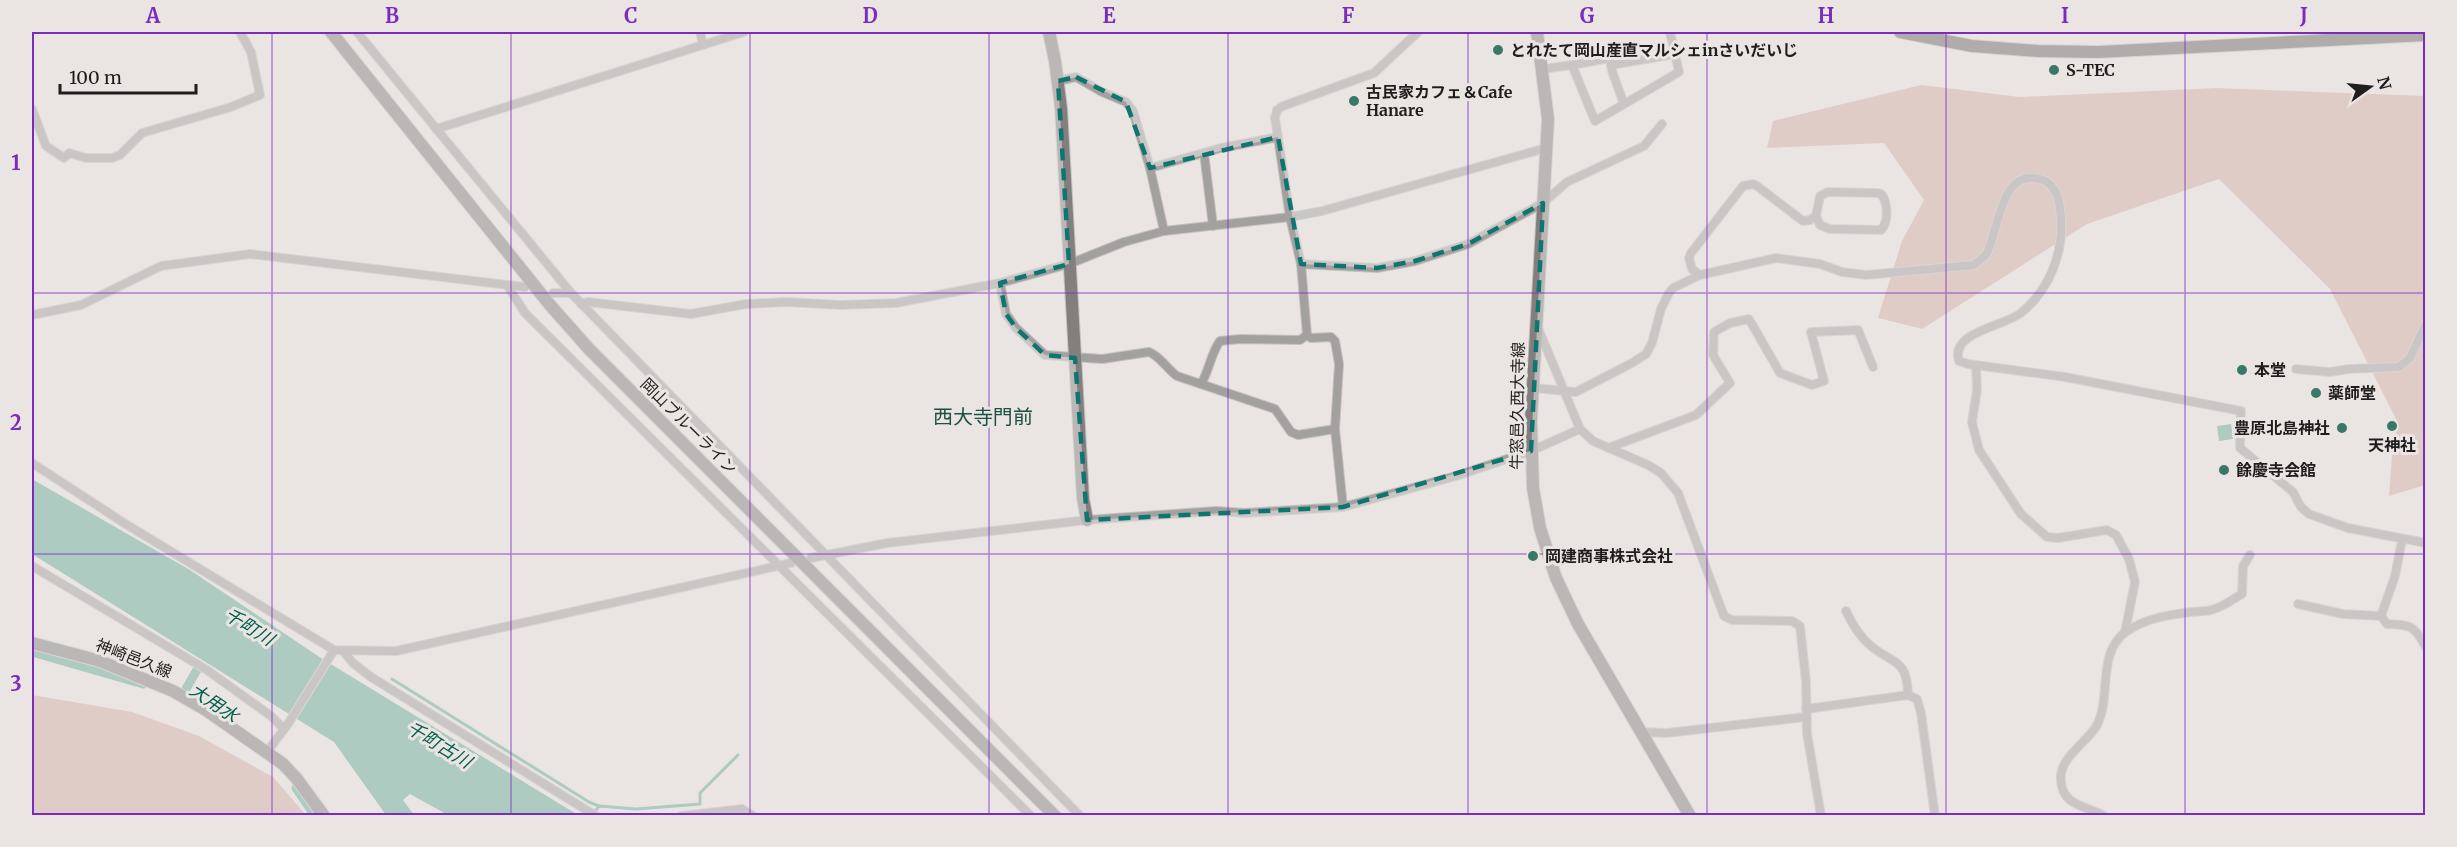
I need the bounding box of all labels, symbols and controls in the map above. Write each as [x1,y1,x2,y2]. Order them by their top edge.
text: A [145,3,161,28]
text: B [385,3,399,28]
text: C [624,3,638,28]
text: D [862,3,878,28]
text: E [1102,3,1116,28]
text: F [1342,3,1355,28]
text: G [1580,3,1595,28]
text: H [1818,3,1834,28]
text: I [2061,3,2069,28]
text: J [2299,3,2308,28]
place label: とれたて岡山産直マルシェinさいだいじ [1510,40,1798,60]
marker: とれたて岡山産直マルシェinさいだいじ [1491,43,1505,57]
scale bar [60,57,196,95]
north arrow [2340,57,2400,117]
place label: S-TEC [2066,60,2115,80]
marker: S-TEC [2047,63,2061,77]
text: 100 m [69,66,122,89]
text: N [2373,74,2396,92]
place label: 古民家カフェ＆Cafe Hanare [1366,82,1513,120]
marker: 古民家カフェ＆Cafe Hanare [1347,94,1361,108]
text: 1 [11,150,21,175]
street label: 牛窓邑久西大寺線 [1506,342,1528,470]
place label: 本堂 [2254,360,2286,380]
marker: 本堂 [2235,363,2249,377]
street label: 岡山ブルーライン [637,374,741,478]
place label: 薬師堂 [2328,383,2376,403]
marker: 薬師堂 [2309,386,2323,400]
district label: 西大寺門前 [933,404,1033,429]
text: 2 [10,410,22,435]
place label: 豊原北島神社 [2234,418,2330,438]
marker: 天神社 [2385,419,2399,433]
marker: 豊原北島神社 [2335,421,2349,435]
place label: 天神社 [2368,435,2416,455]
place label: 餘慶寺会館 [2236,460,2316,480]
marker: 餘慶寺会館 [2217,463,2231,477]
place label: 岡建商事株式会社 [1545,546,1673,566]
marker: 岡建商事株式会社 [1526,549,1540,563]
water label: 千町川 [220,603,280,652]
street label: 神崎邑久線 [93,634,175,682]
text: 3 [10,671,22,696]
water label: 大用水 [185,678,245,728]
water label: 千町古川 [402,716,478,774]

